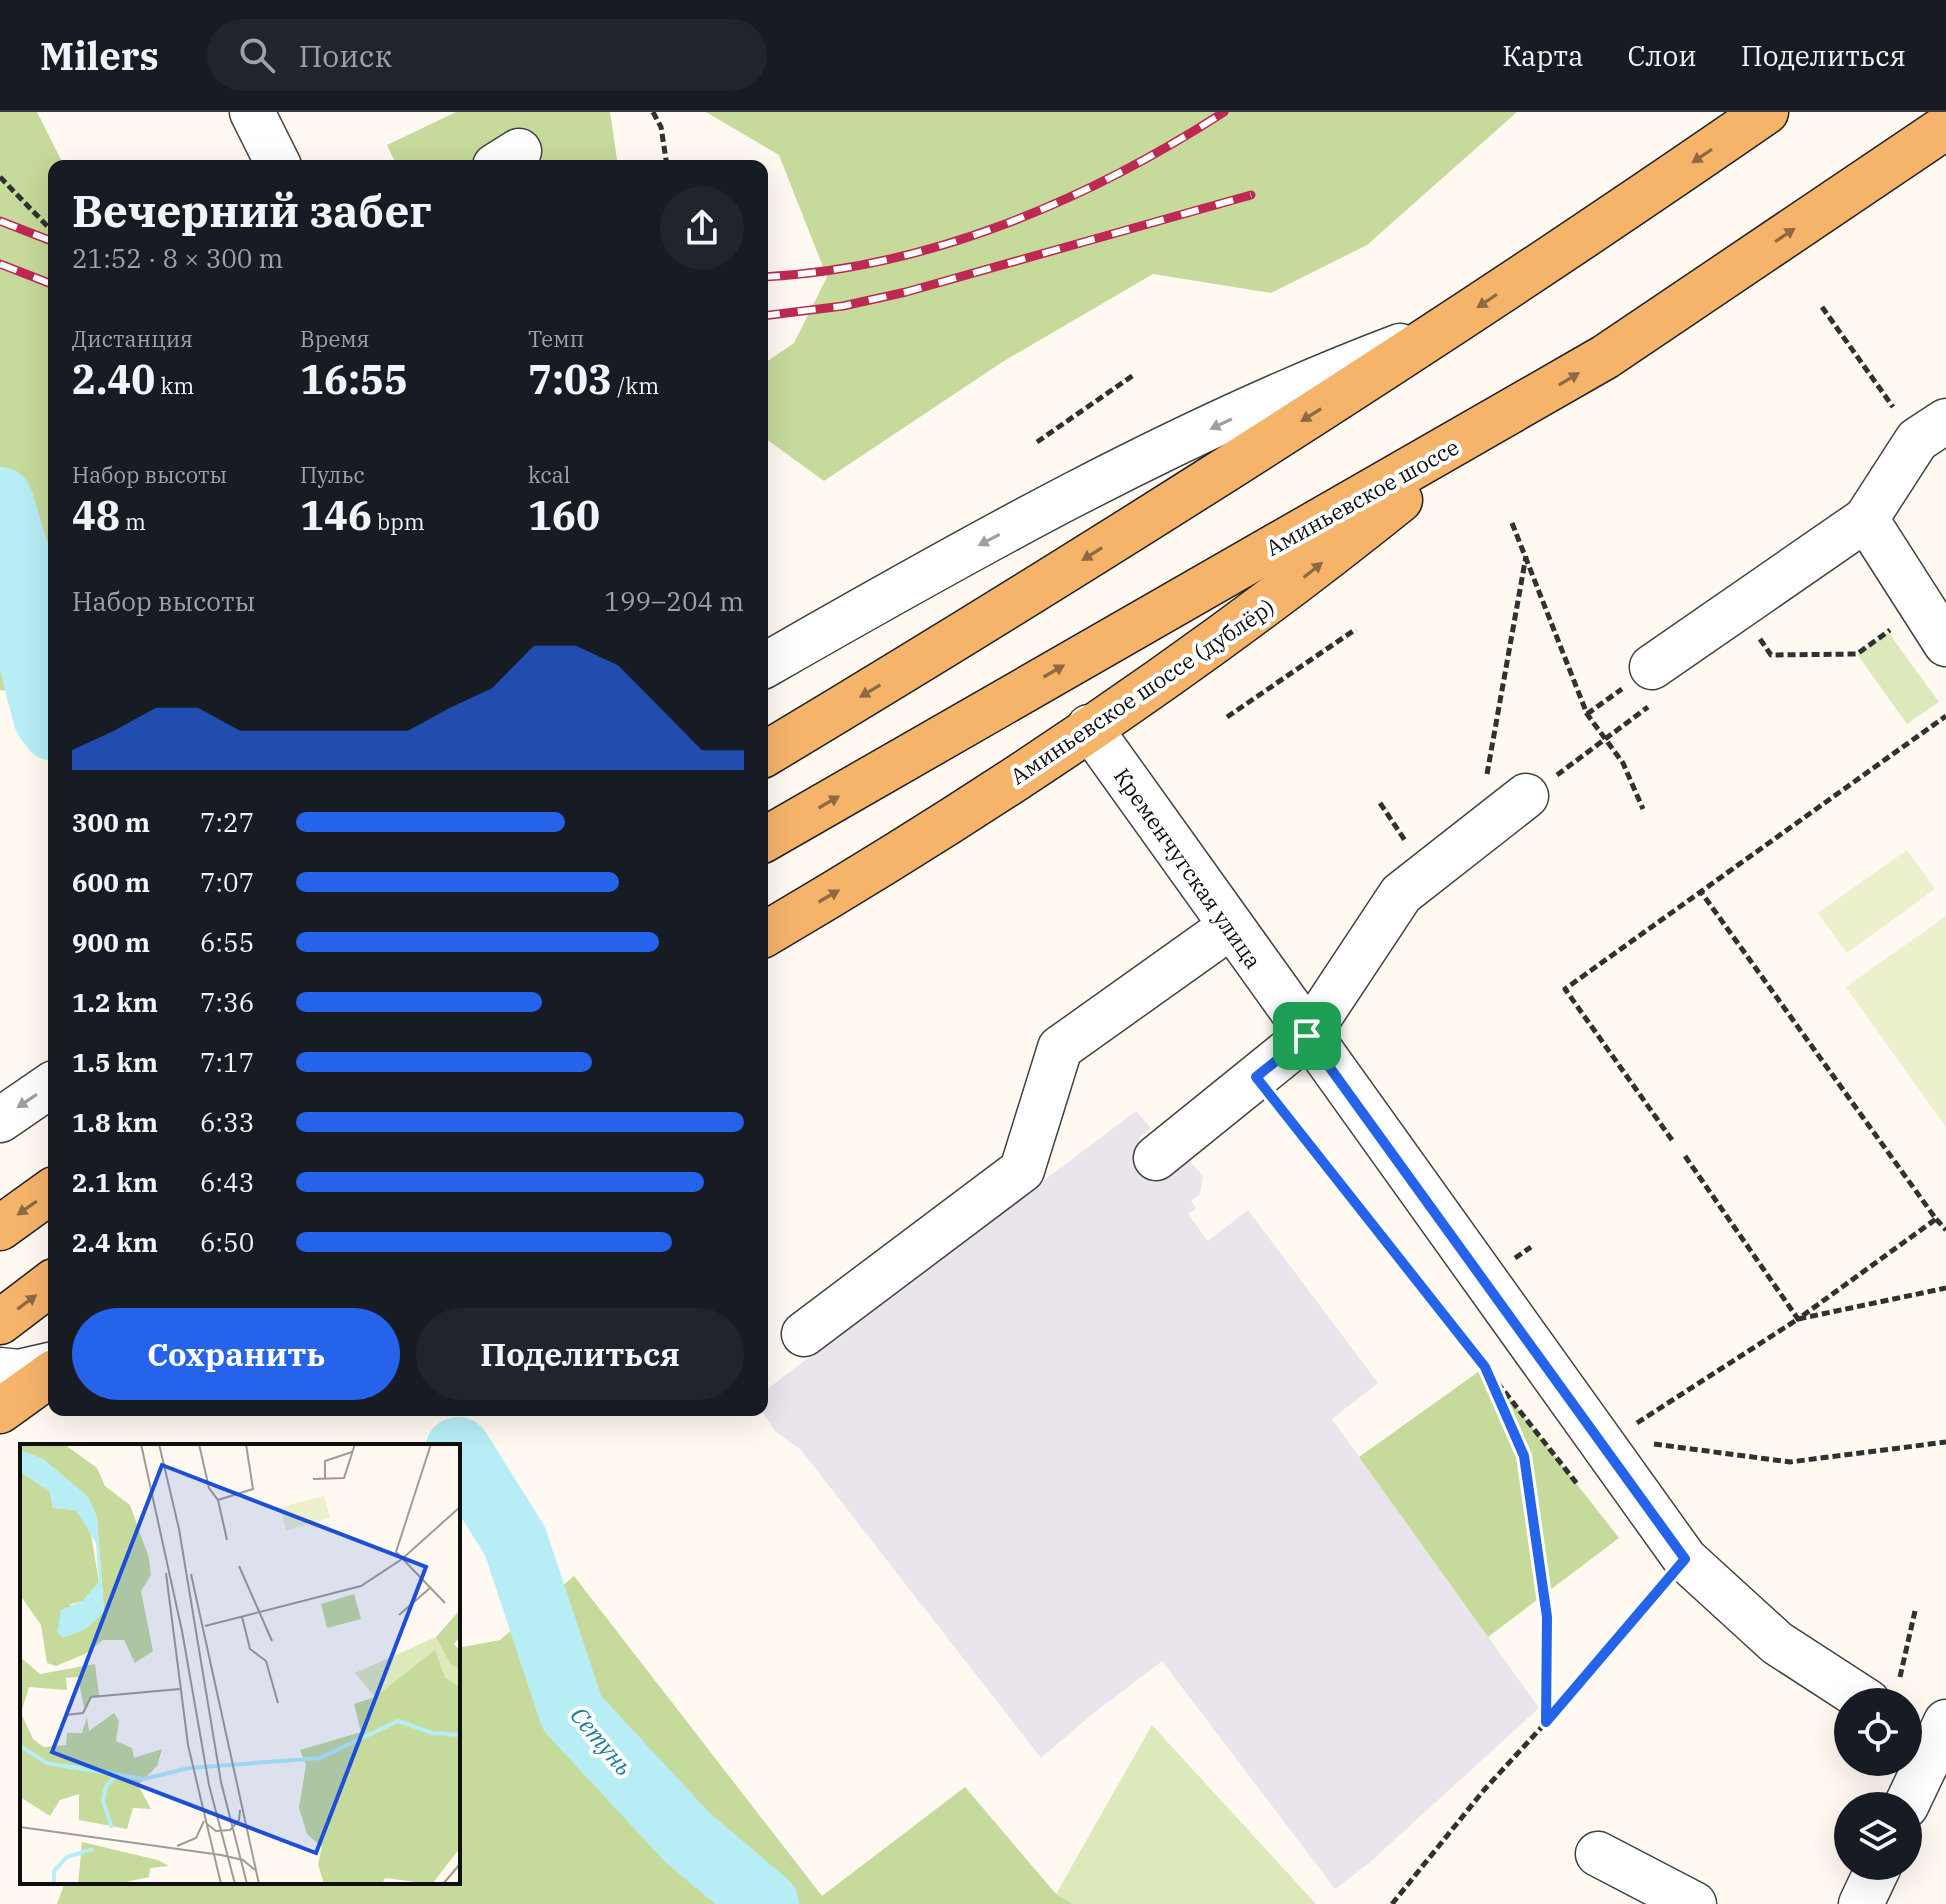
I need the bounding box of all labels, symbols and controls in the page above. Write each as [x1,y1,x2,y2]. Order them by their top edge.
search box [207,19,767,91]
text: Milers [40,31,159,80]
icon: search [235,33,279,77]
text: Поиск [299,36,392,75]
text: Карта [1502,37,1583,74]
text: Слои [1627,37,1697,74]
text: Поделиться [1741,37,1906,74]
one-way arrow [1692,148,1713,163]
text: Вечерний забег [72,182,432,239]
button: share [660,186,744,270]
one-way arrow [1775,228,1796,243]
text: 21:52 · 8 × 300 m [72,241,283,275]
one-way arrow [1476,294,1497,309]
text: Дистанция [72,324,193,353]
text: Время [300,324,370,353]
text: Темп [528,324,584,353]
text: 2.40 [72,353,155,405]
text: 16:55 [300,353,408,405]
text: 7:03 [528,353,612,405]
text: km [155,371,194,400]
text: /km [612,371,659,400]
one-way arrow [1558,372,1580,386]
one-way arrow [1300,407,1322,421]
one-way arrow [1210,417,1233,431]
street label: Аминьевское шоссе [1260,432,1464,562]
text: Набор высоты [72,460,227,489]
text: Пульс [300,460,365,489]
text: kcal [528,460,570,489]
text: 48 [72,489,120,541]
text: 146 [300,489,372,541]
text: 160 [528,489,600,541]
text: m [120,507,146,536]
text: bpm [372,507,425,536]
one-way arrow [978,533,1000,547]
one-way arrow [1081,547,1102,562]
one-way arrow [1303,562,1323,579]
text: Набор высоты [72,584,255,618]
text: 199–204 m [604,584,744,618]
street label: Аминьевское шоссе (дублёр) [1004,592,1280,790]
one-way arrow [1043,664,1065,678]
one-way arrow [859,683,881,697]
street label: Кременчугская улица [1108,762,1268,974]
one-way arrow [818,795,840,809]
text: 300 m [72,805,150,839]
text: 7:27 [200,805,254,839]
text: 600 m [72,865,150,899]
text: 7:07 [200,865,254,899]
one-way arrow [818,889,840,903]
text: 900 m [72,925,150,959]
text: 6:55 [200,925,254,959]
text: 1.2 km [72,985,158,1019]
text: 7:36 [200,985,254,1019]
pin [1273,1002,1341,1070]
icon: arrive [1285,1014,1329,1058]
text: 1.5 km [72,1045,158,1079]
text: 7:17 [200,1045,254,1079]
one-way arrow [16,1093,37,1108]
text: 1.8 km [72,1105,158,1139]
text: 6:33 [200,1105,254,1139]
text: 2.1 km [72,1165,158,1199]
text: 6:43 [200,1165,254,1199]
one-way arrow [16,1200,37,1215]
text: 2.4 km [72,1225,158,1259]
text: 6:50 [200,1225,254,1259]
one-way arrow [17,1294,37,1310]
button: Сохранить [72,1308,400,1400]
button: Поделиться [416,1308,744,1400]
inset map [20,1444,460,1884]
map controls [1834,1688,1922,1880]
button: locate [1834,1688,1922,1776]
water label: Сетунь [564,1700,640,1782]
button: layers [1834,1792,1922,1880]

